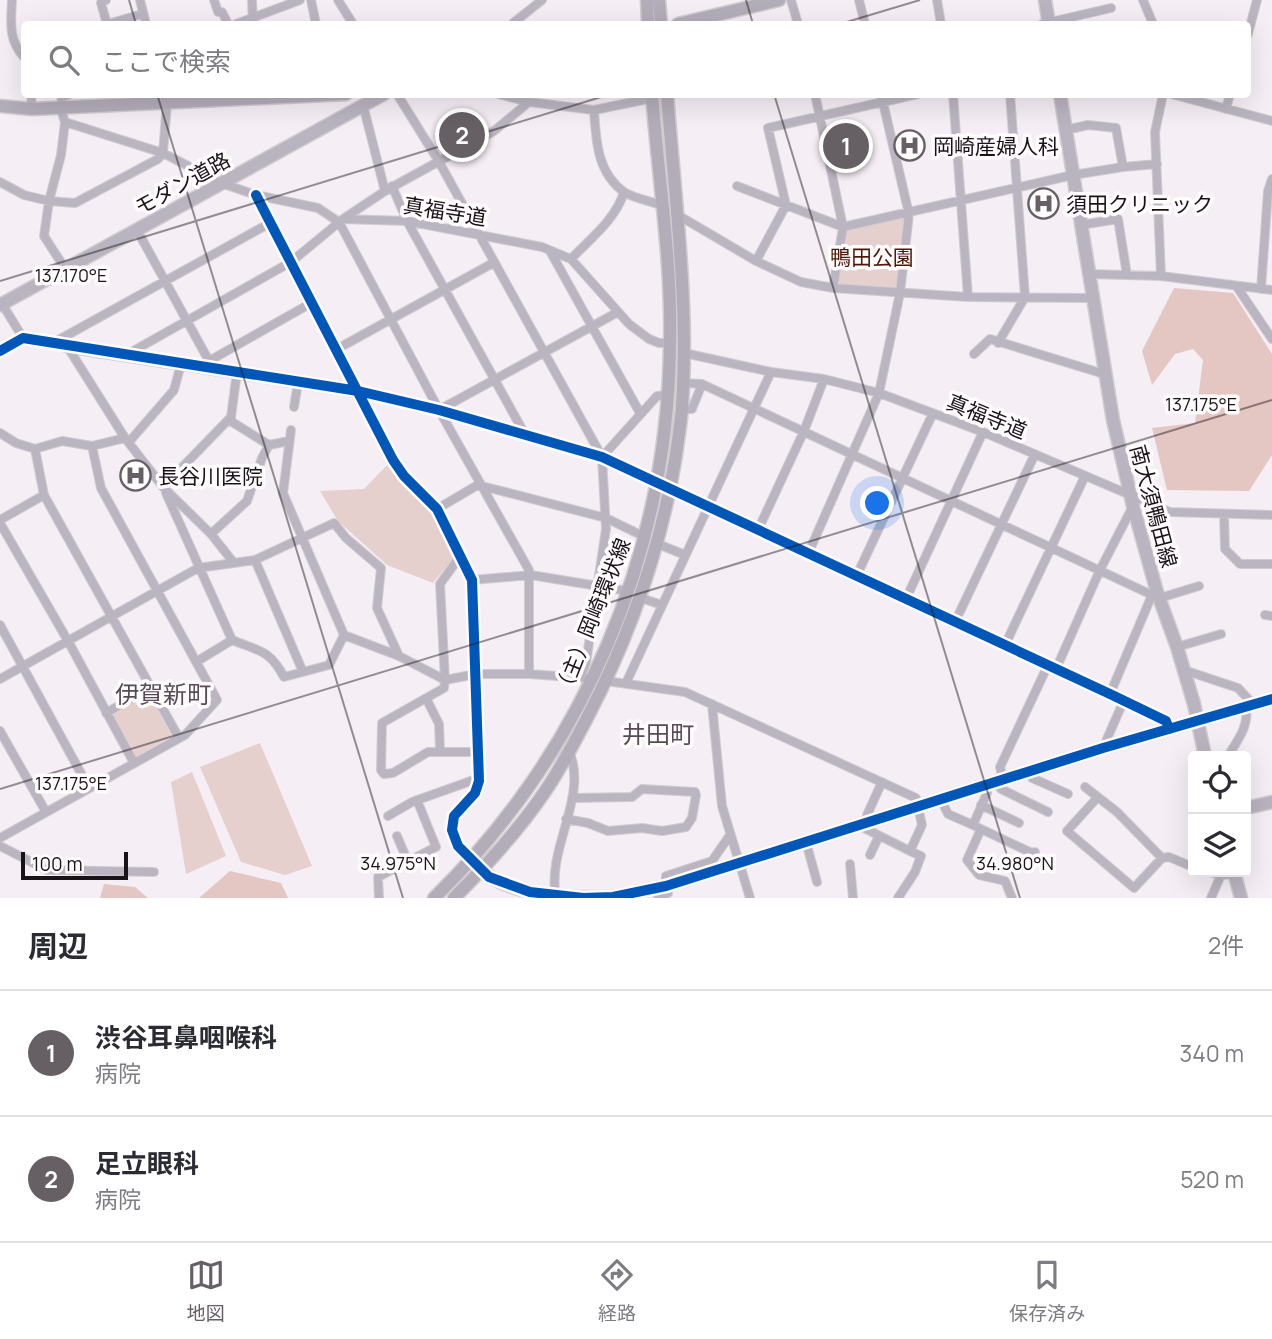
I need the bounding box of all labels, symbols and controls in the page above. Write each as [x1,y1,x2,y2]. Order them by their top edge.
search box [21,21,1251,98]
icon: search [45,41,83,79]
text: ここで検索 [101,43,231,79]
pin: 2 [439,109,485,161]
pin: 1 [823,120,869,172]
hospital icon: 岡崎産婦人科 [893,129,927,163]
place label: 岡崎産婦人科 [933,132,1059,160]
street label: モダン道路 [129,145,235,221]
hospital icon: 須田クリニック [1026,187,1060,221]
place label: 須田クリニック [1066,190,1213,218]
street label: 真福寺道 [401,191,489,231]
park label: 鴨田公園 [830,243,914,271]
text: 137.170°E [35,263,107,287]
street label: 真福寺道 [943,387,1031,445]
text: 137.175°E [1165,392,1237,416]
street label: 南大須鴨田線 [1124,442,1184,570]
hospital icon: 長谷川医院 [118,459,152,493]
place label: 長谷川医院 [158,462,263,490]
your location [860,486,894,520]
street label: （主）岡崎環状線 [548,534,636,700]
district label: 伊賀新町 [115,677,211,710]
district label: 井田町 [622,717,694,750]
map controls [1188,751,1251,877]
button: locate [1188,751,1251,814]
text: 137.175°E [35,771,107,795]
button: layers [1188,814,1251,877]
scale bar [21,849,128,881]
text: 100 m [32,851,83,877]
text: 34.975°N [360,851,436,875]
text: 34.980°N [976,851,1054,875]
text: 周辺 [28,925,88,966]
text: 2件 [1208,929,1244,961]
text: 渋谷耳鼻咽喉科 [95,1019,277,1055]
text: 1 [46,1037,56,1069]
text: 340 m [1180,1037,1244,1069]
text: 病院 [95,1057,141,1089]
text: 足立眼科 [95,1145,199,1181]
text: 2 [44,1163,58,1195]
text: 520 m [1180,1163,1244,1195]
text: 病院 [95,1183,141,1215]
tab: 地図 [187,1256,225,1326]
tab: 経路 [598,1256,636,1326]
tab: 保存済み [1009,1256,1085,1326]

